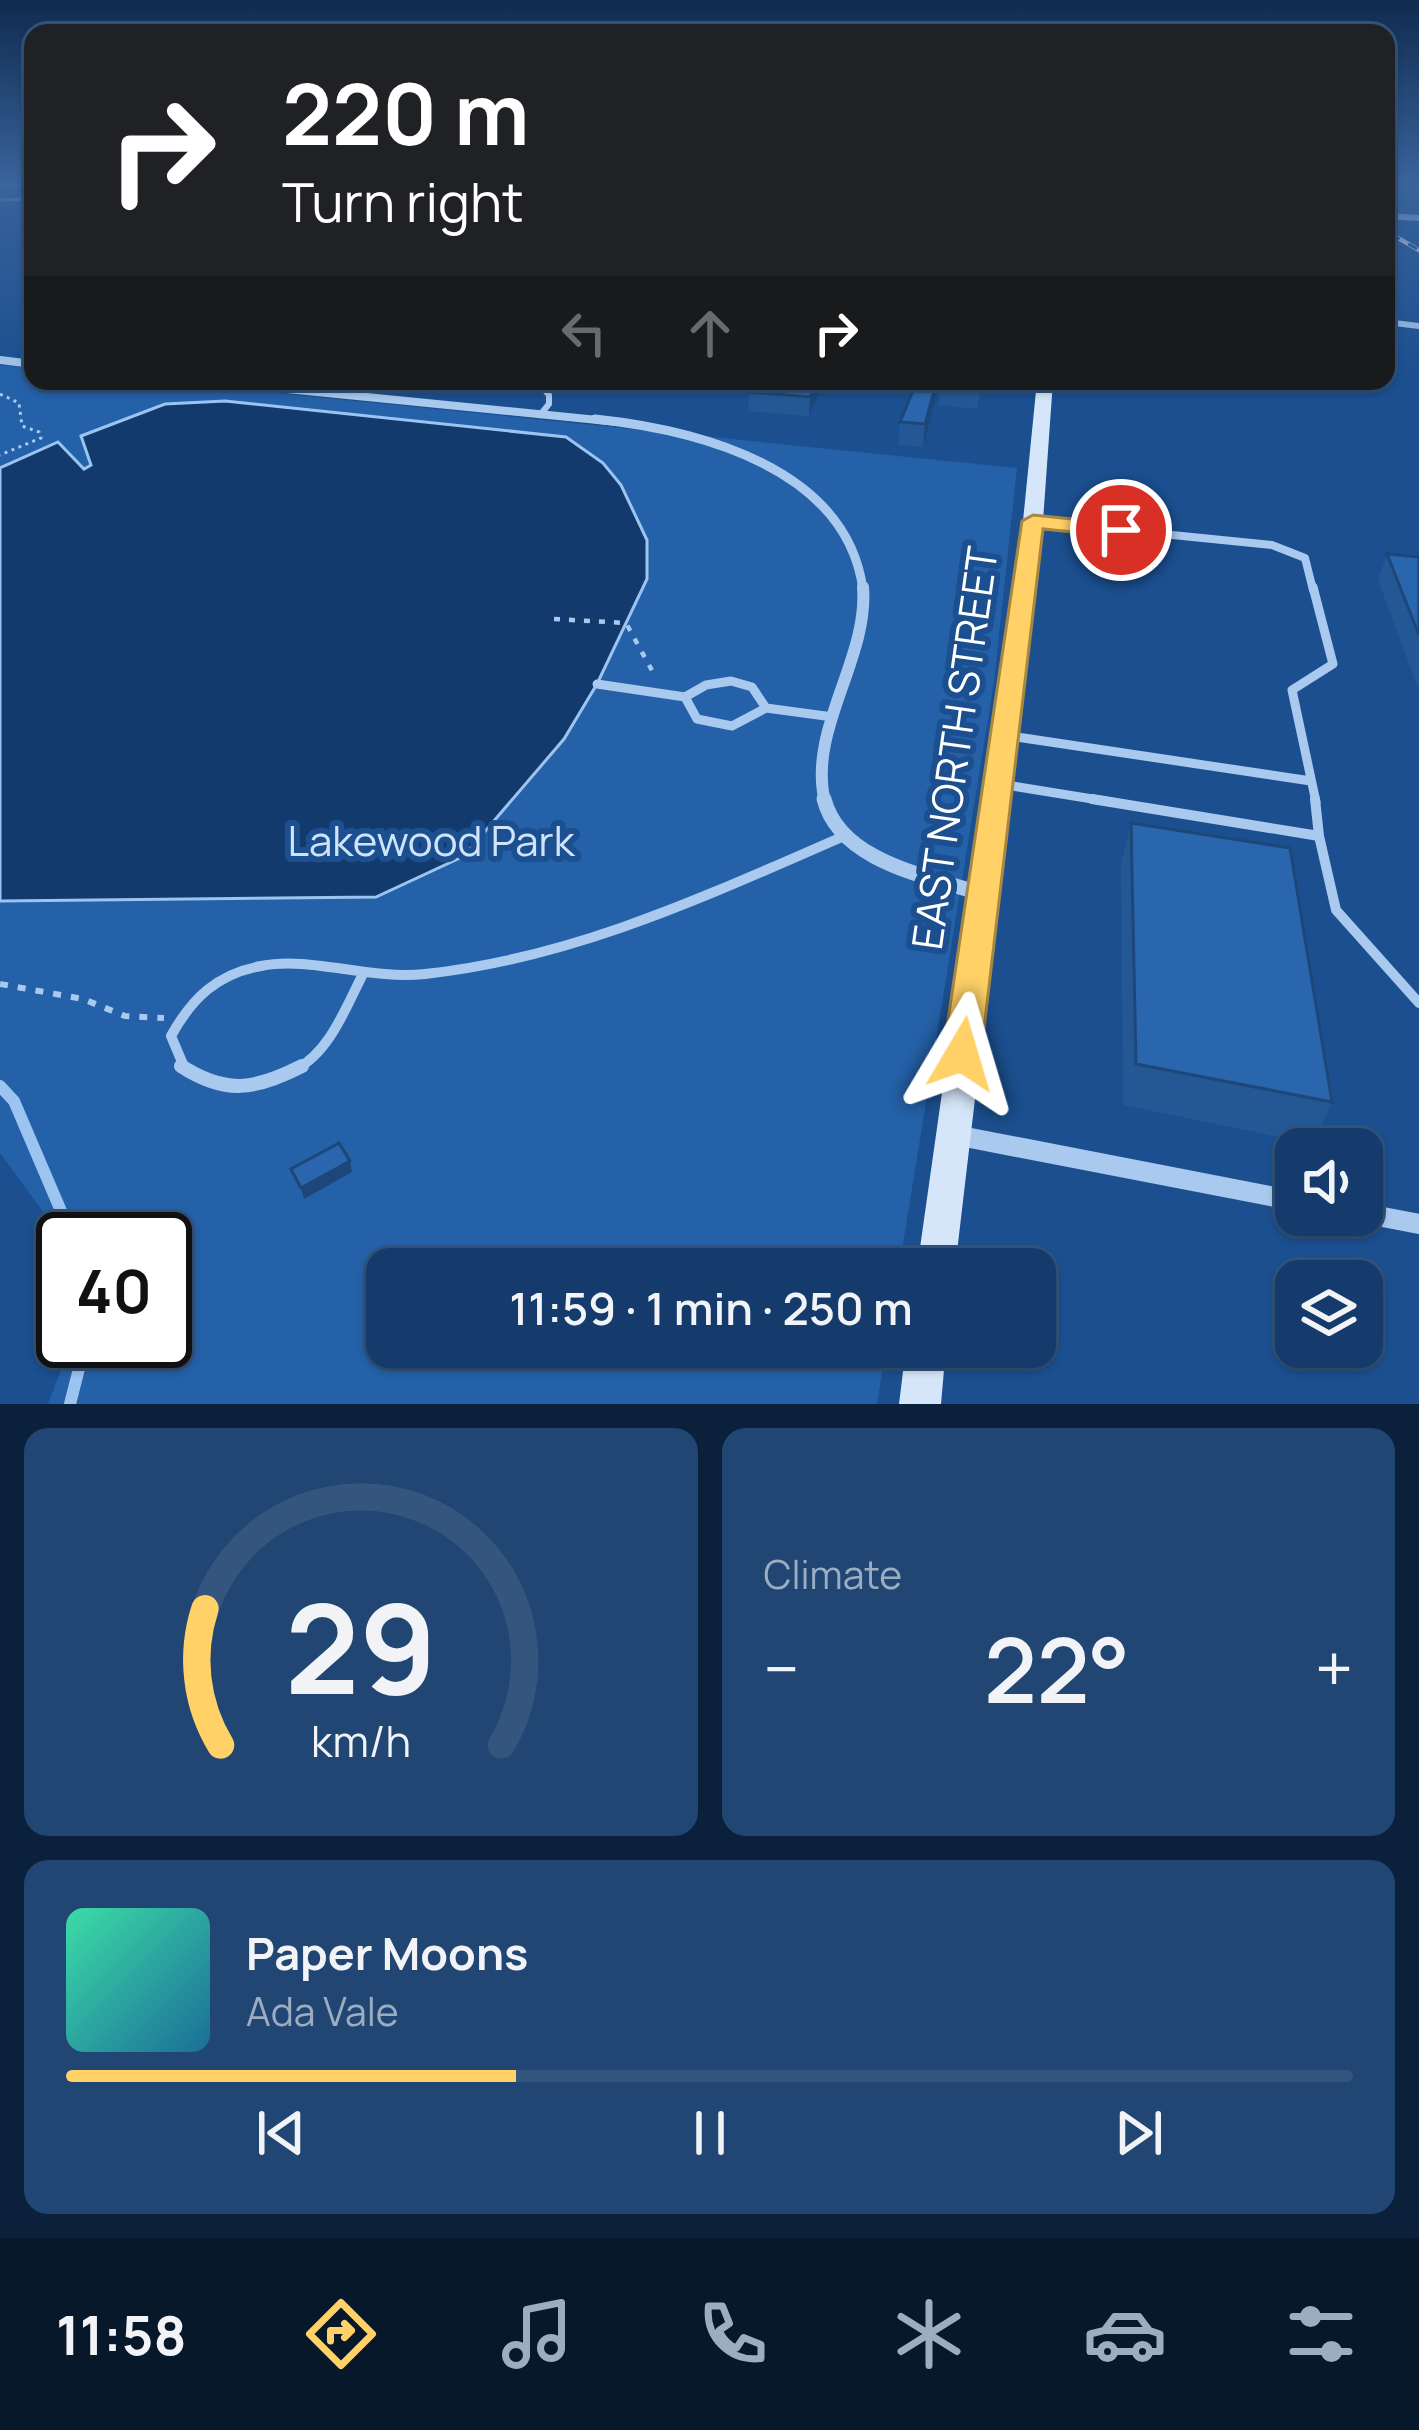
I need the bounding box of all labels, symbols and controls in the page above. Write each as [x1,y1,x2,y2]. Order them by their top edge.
text: 220 m [282,55,530,170]
icon: right [84,72,240,228]
text: Turn right [282,164,524,238]
icon: left [551,300,617,366]
icon: ahead [677,300,743,366]
icon: right [803,300,869,366]
pin [1070,479,1172,581]
icon: arrive [1088,497,1154,563]
street label: EAST NORTH STREET [897,543,1011,953]
park label: Lakewood Park [288,811,576,869]
position arrow [899,991,1025,1117]
map controls [1275,1128,1383,1368]
button: sound [1275,1128,1383,1236]
speed limit sign: 40 [36,1212,192,1368]
button: layers [1275,1260,1383,1368]
text: 11:59 · 1 min · 250 m [509,1277,913,1339]
text: Climate [764,1547,902,1601]
text: 29 [285,1561,437,1731]
text: 22° [984,1607,1130,1730]
text: − [764,1623,799,1713]
text: + [1315,1623,1353,1713]
text: km/h [311,1711,411,1770]
text: Paper Moons [246,1922,528,1984]
text: Ada Vale [246,1984,399,2038]
icon: previous [248,2100,314,2166]
icon: pause [677,2100,743,2166]
icon: next [1106,2100,1172,2166]
icon: directions [299,2292,383,2376]
icon: music [495,2292,579,2376]
icon: phone [691,2292,775,2376]
icon: climate [887,2292,971,2376]
icon: car [1083,2292,1167,2376]
icon: filters [1279,2292,1363,2376]
text: 11:58 [56,2297,187,2371]

